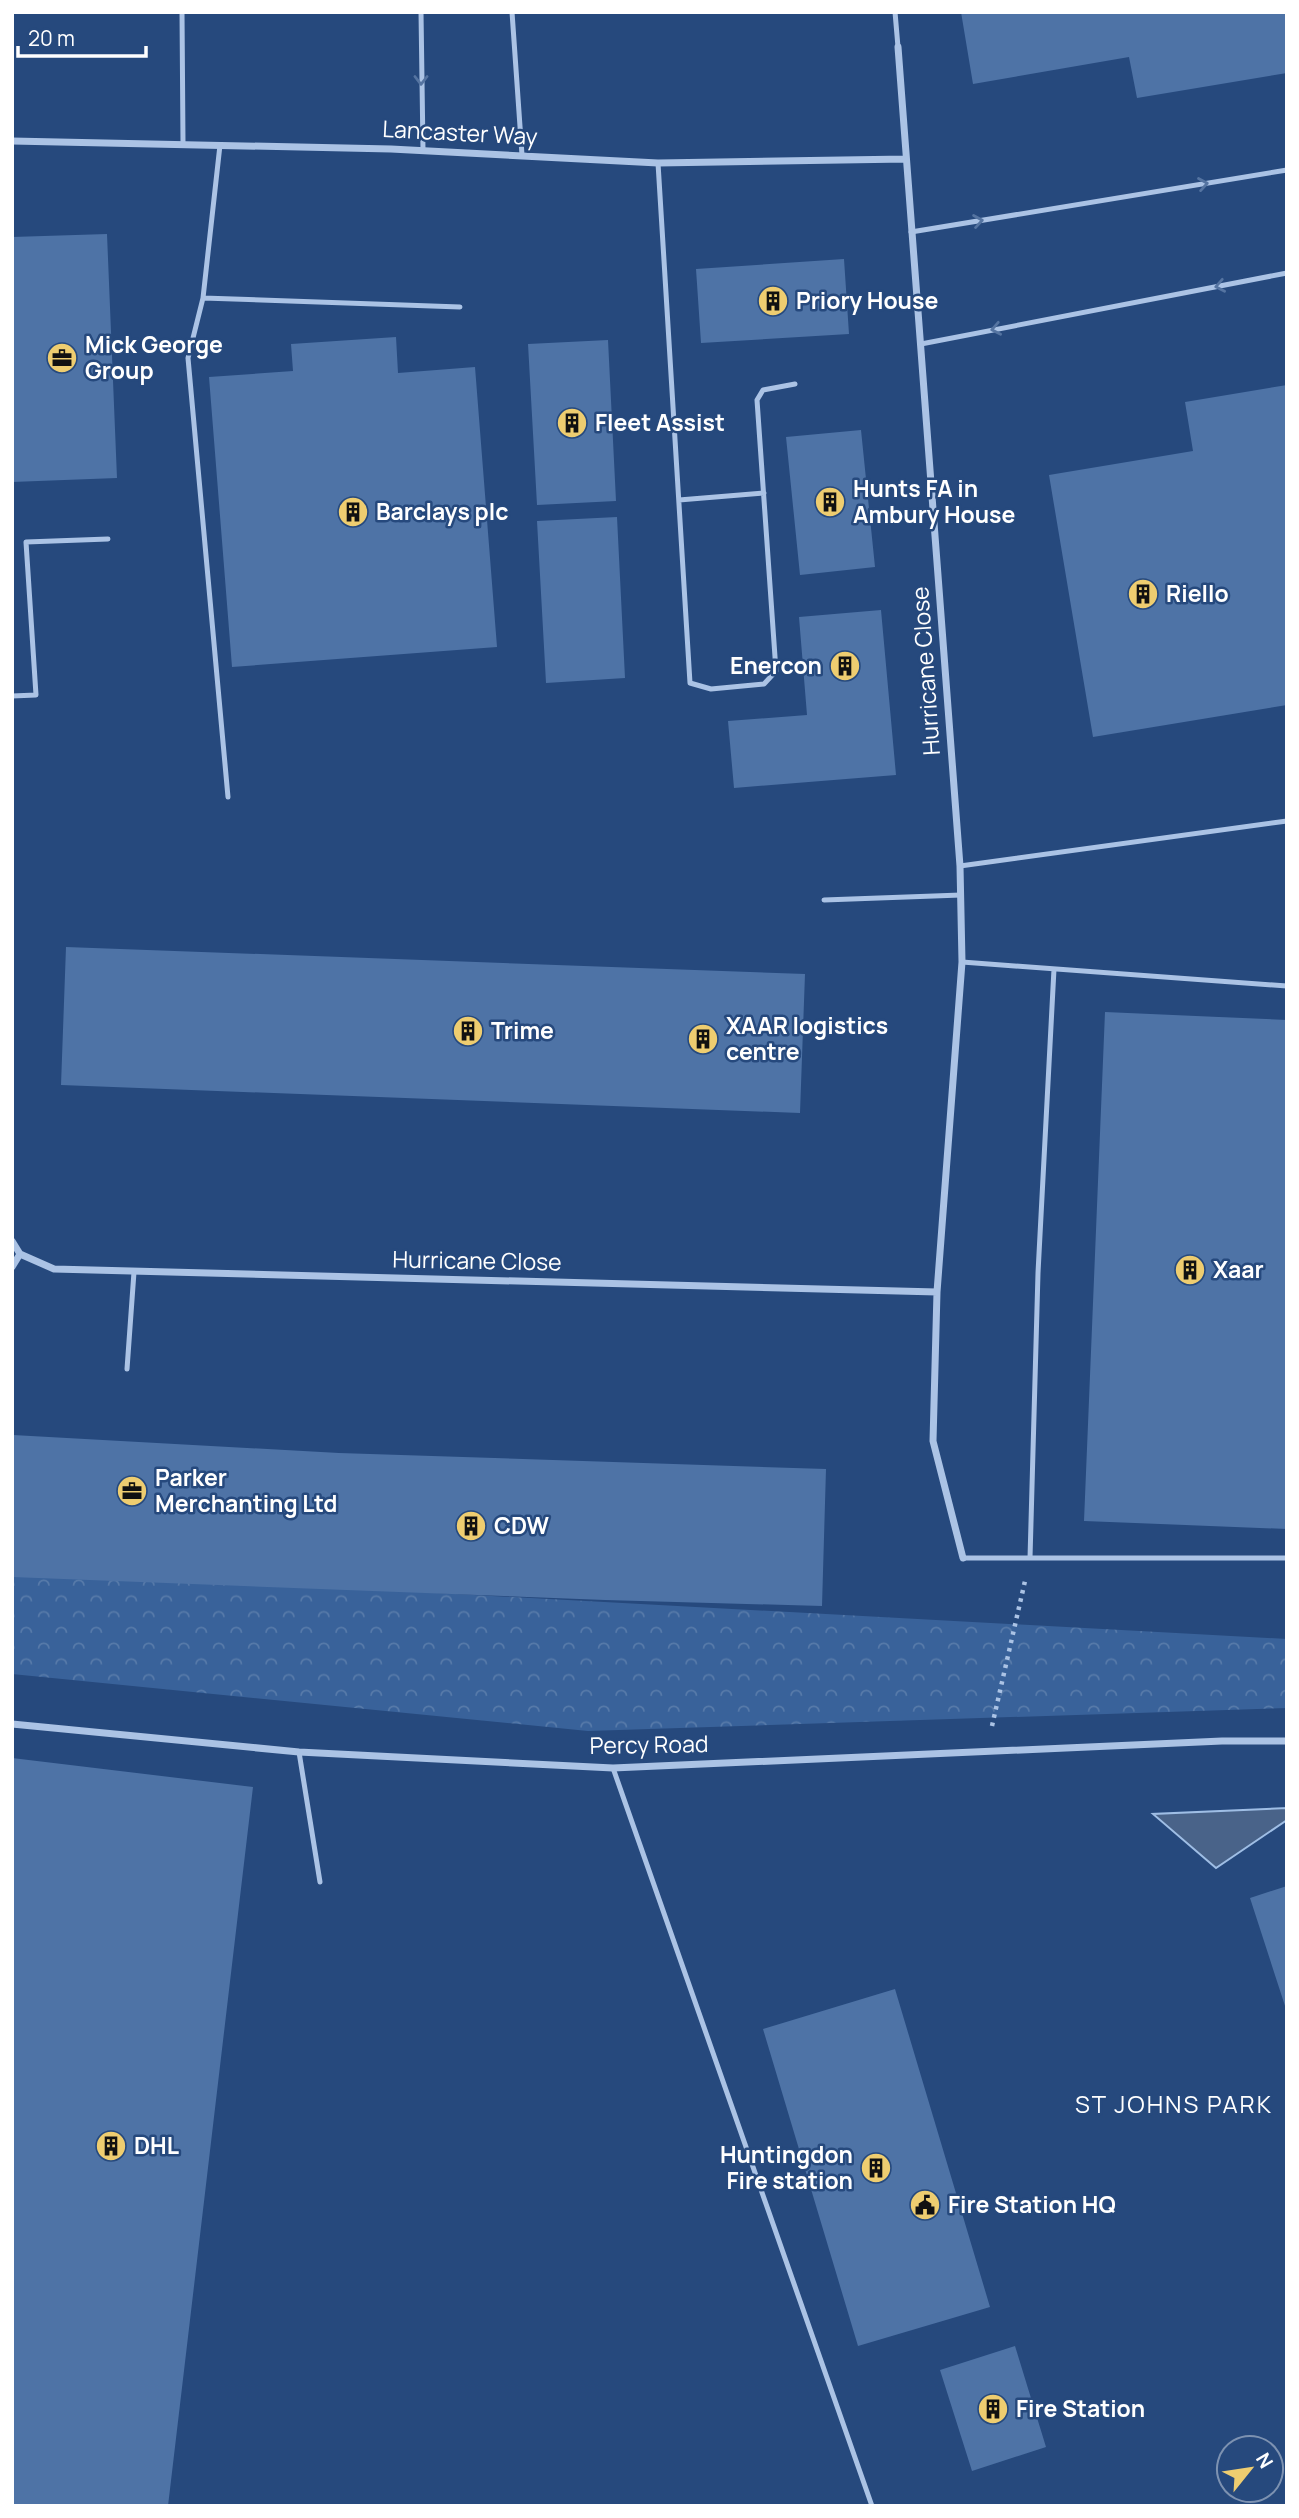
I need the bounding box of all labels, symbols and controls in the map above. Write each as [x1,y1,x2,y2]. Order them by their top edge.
scale bar [18,14,145,58]
text: 20 m [28,24,75,52]
one-way arrow [413,76,429,86]
street label: Lancaster Way [382,112,538,152]
one-way arrow [1197,177,1209,192]
one-way arrow [972,214,984,229]
one-way arrow [1214,278,1226,293]
building icon: Priory House [756,284,790,318]
place label: Priory House [796,284,938,316]
one-way arrow [990,321,1002,336]
place label: Mick George Group [85,328,223,386]
office icon: Mick George Group [45,341,79,375]
building icon: Fleet Assist [555,406,589,440]
place label: Fleet Assist [595,406,725,438]
place label: Hunts FA in Ambury House [853,472,1016,530]
building icon: Hunts FA in Ambury House [813,485,847,519]
building icon: Barclays plc [336,495,370,529]
place label: Barclays plc [376,495,508,527]
building icon: Riello [1126,577,1160,611]
place label: Riello [1166,577,1229,609]
street label: Hurricane Close [903,586,947,757]
place label: Enercon [730,649,822,681]
building icon: Enercon [828,649,862,683]
place label: XAAR logistics centre [726,1009,888,1067]
building icon: Trime [451,1014,485,1048]
place label: Trime [491,1014,554,1046]
building icon: XAAR logistics centre [686,1022,720,1056]
street label: Hurricane Close [392,1243,562,1277]
building icon: Xaar [1173,1253,1207,1287]
place label: Xaar [1213,1253,1264,1285]
place label: Parker Merchanting Ltd [155,1461,338,1519]
office icon: Parker Merchanting Ltd [115,1474,149,1508]
building icon: CDW [454,1509,488,1543]
place label: CDW [494,1509,549,1541]
street label: Percy Road [589,1727,709,1761]
district label: ST JOHNS PARK [1075,2087,1273,2120]
building icon: DHL [94,2129,128,2163]
place label: DHL [134,2129,179,2161]
place label: Huntingdon Fire station [720,2138,853,2196]
building icon: Huntingdon Fire station [859,2151,893,2185]
public building icon: Fire Station HQ [908,2188,942,2222]
place label: Fire Station HQ [948,2188,1116,2220]
building icon: Fire Station [976,2392,1010,2426]
place label: Fire Station [1016,2392,1145,2424]
north arrow [1215,2434,1285,2504]
text: N [1250,2448,1279,2473]

